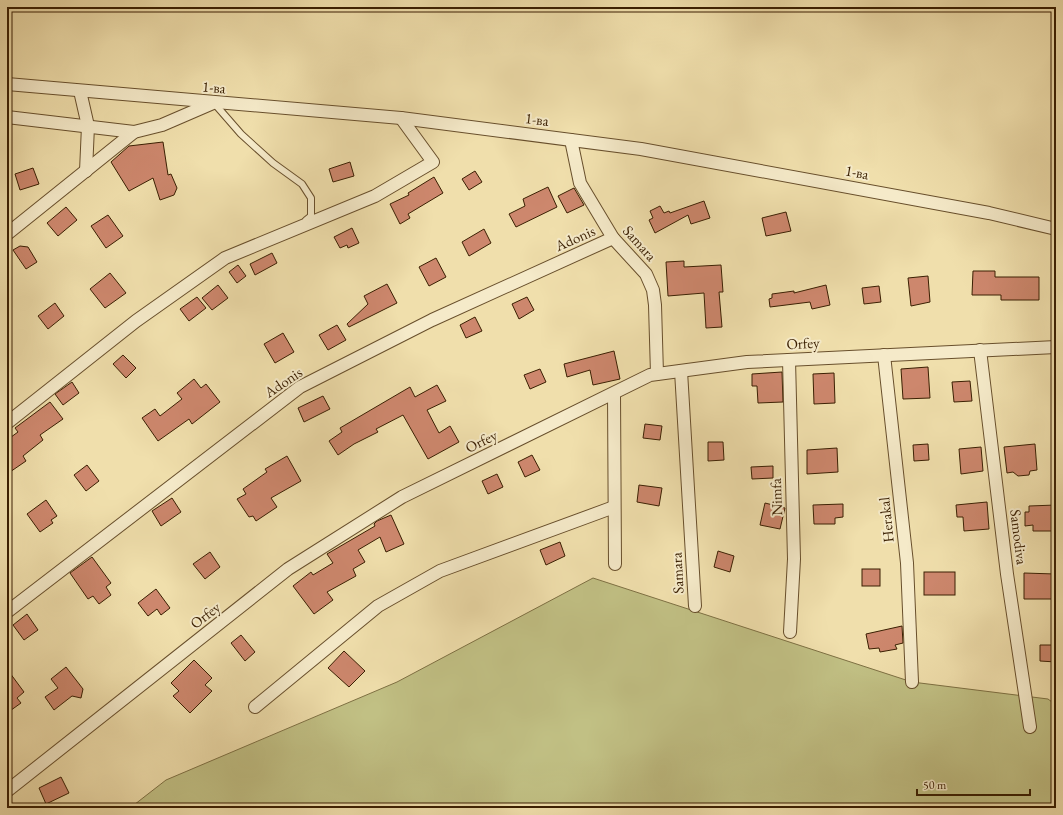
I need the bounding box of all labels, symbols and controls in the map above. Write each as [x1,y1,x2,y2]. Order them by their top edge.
street label: 1-ва [201,77,227,97]
street label: 1-ва [524,108,550,130]
street label: 1-ва [844,161,870,183]
street label: Adonis [551,221,598,256]
street label: Samara [619,221,661,265]
street label: Orfey [786,333,821,353]
street label: Adonis [260,362,306,402]
street label: Orfey [462,425,500,457]
street label: Nimfa [766,478,786,516]
street label: Herakal [874,496,898,544]
street label: Samodiva [1006,508,1032,566]
street label: Samara [666,552,688,594]
street label: Orfey [186,597,224,633]
scale bar [917,771,1030,797]
text: 50 m [923,777,947,793]

